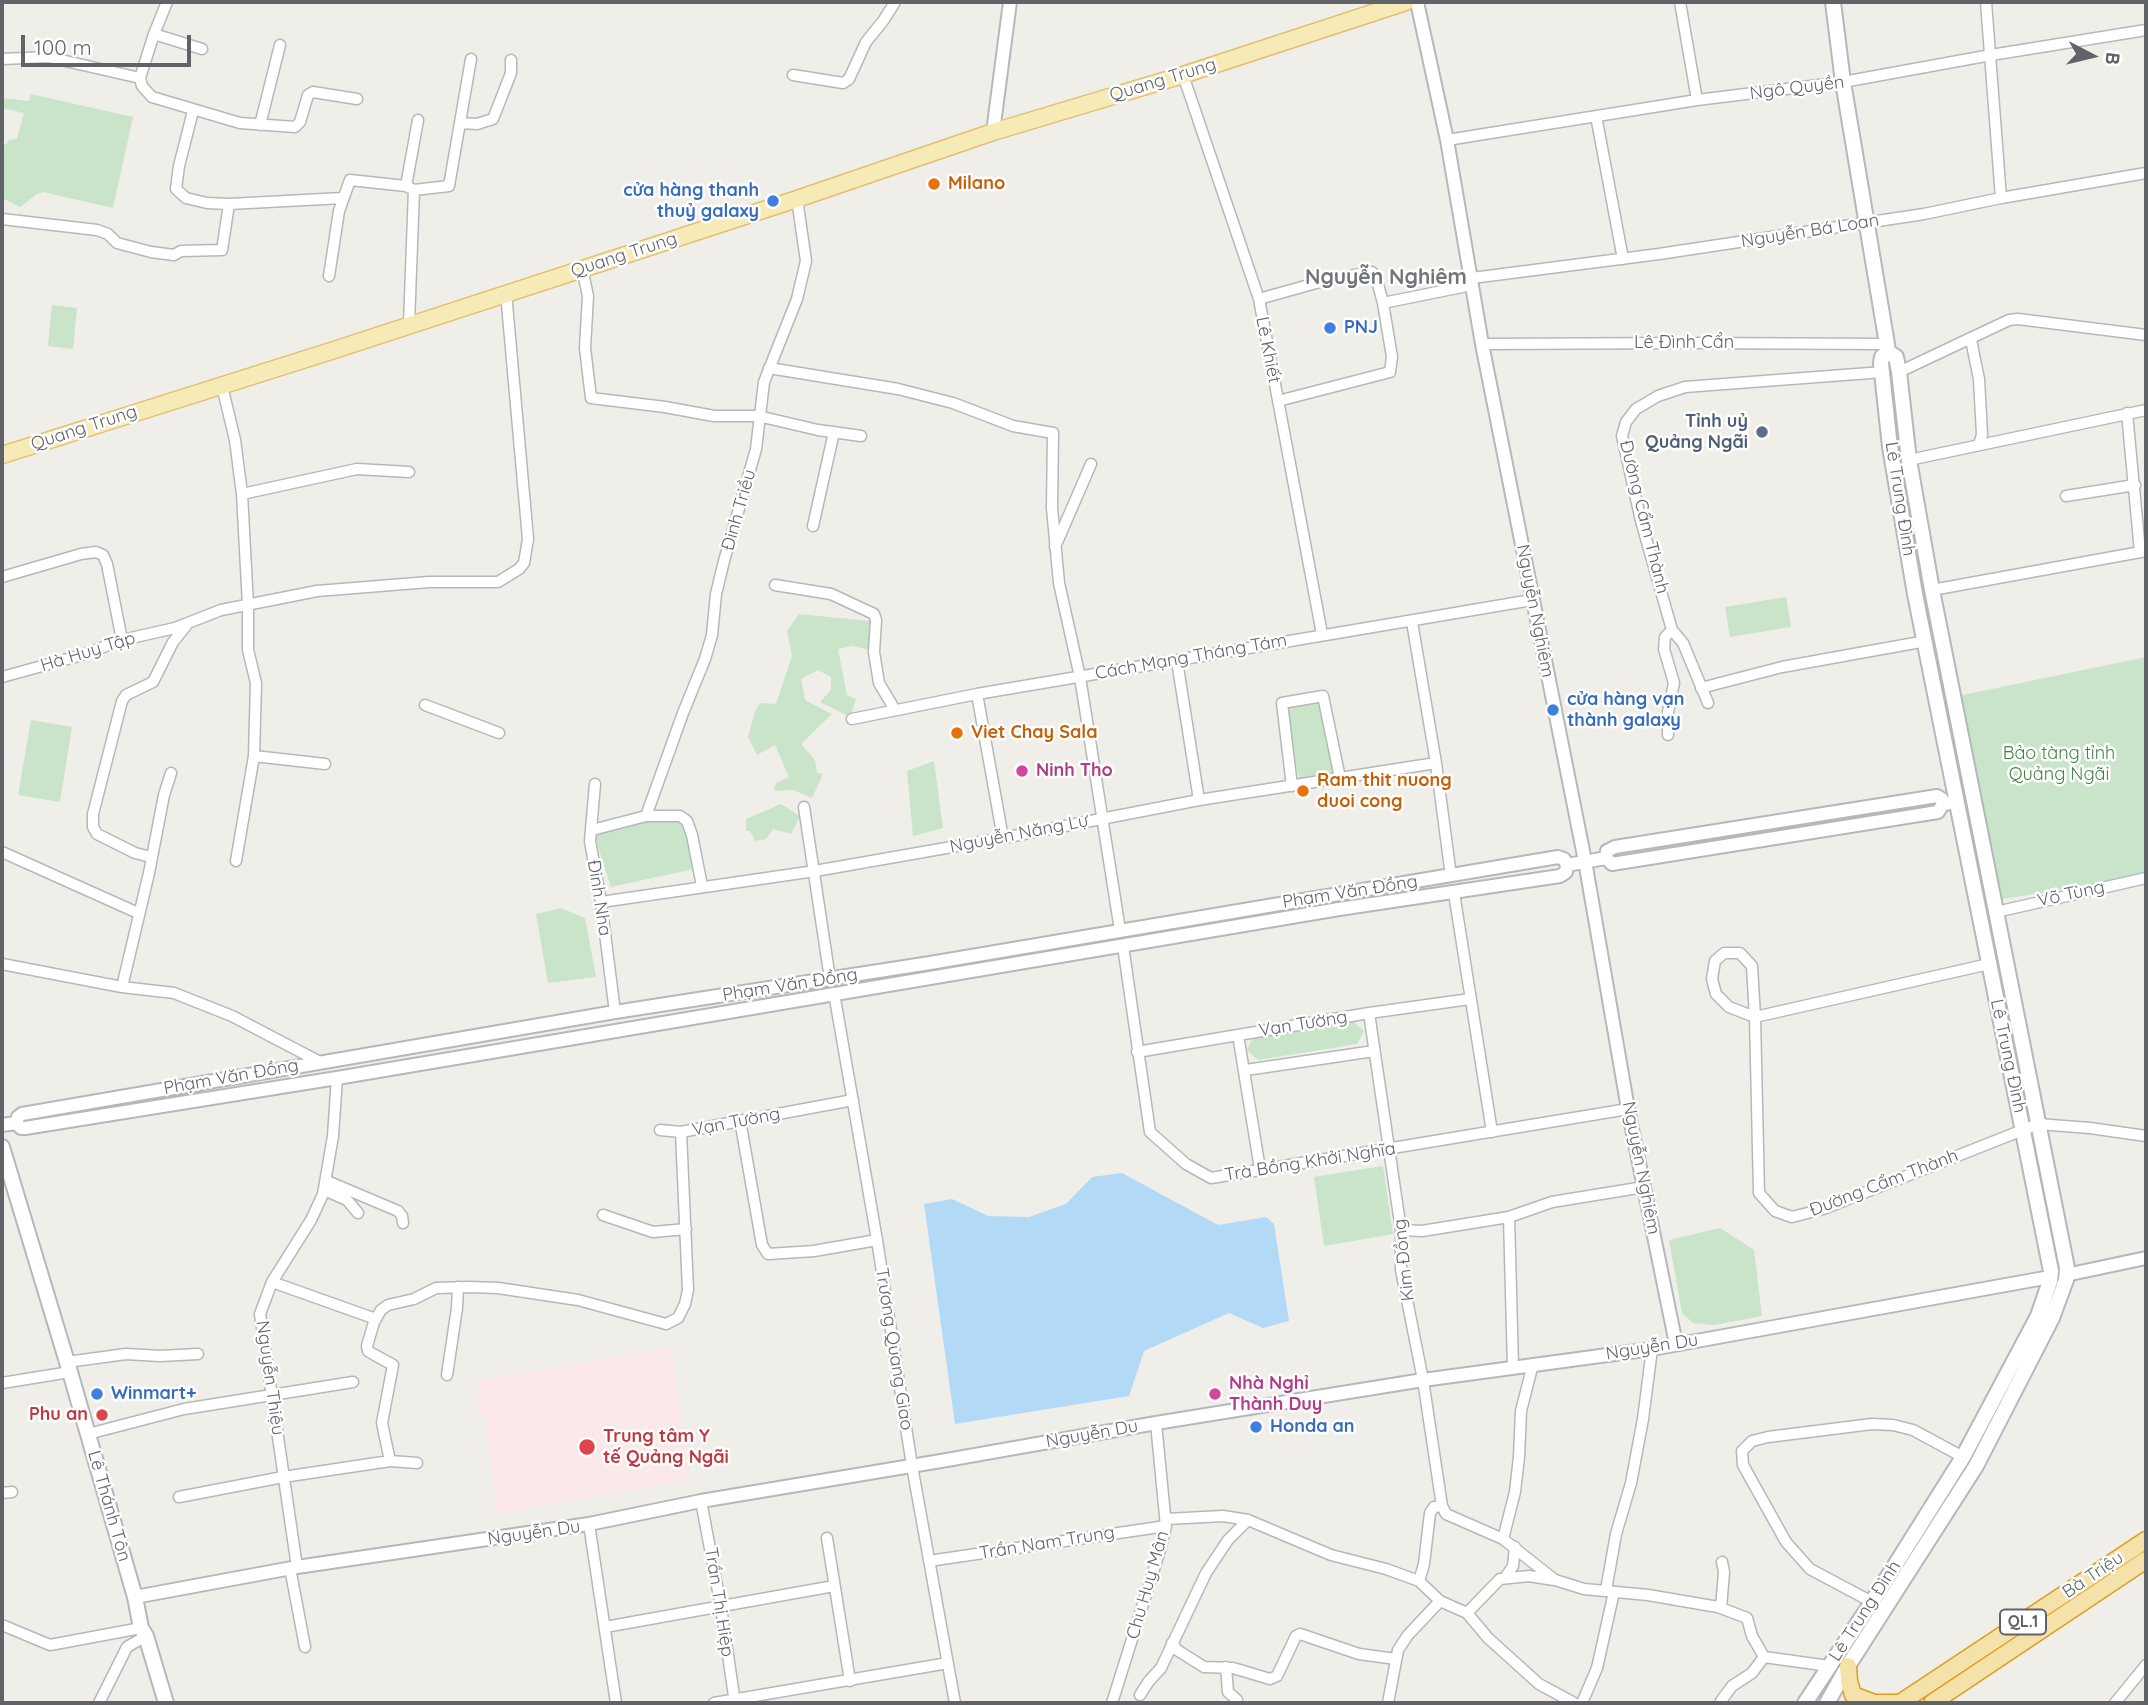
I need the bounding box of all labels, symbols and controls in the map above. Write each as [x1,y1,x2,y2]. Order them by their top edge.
scale bar [24,21,194,65]
north arrow [2057,21,2127,91]
text: 100 m [34,34,92,60]
text: B [2100,51,2126,66]
street label: Quang Trung [1107,54,1219,106]
street label: Ngô Quyền [1749,71,1845,105]
place label: Milano [948,173,1005,195]
marker: Milano [926,176,942,192]
place label: cửa hàng thanh thuỷ galaxy [623,180,759,222]
marker: cửa hàng thanh thuỷ galaxy [765,193,781,209]
street label: Nguyễn Bá Loan [1739,209,1881,253]
street label: Quang Trung [568,228,680,282]
district label: Nguyễn Nghiêm [1305,265,1467,291]
street label: Lê Khiết [1251,315,1285,385]
place label: PNJ [1344,317,1378,339]
marker: PNJ [1322,320,1338,336]
street label: Lê Đình Cẩn [1634,332,1734,354]
street label: Quang Trung [28,401,140,455]
place label: Tỉnh uỷ Quảng Ngãi [1645,411,1748,453]
marker: Tỉnh uỷ Quảng Ngãi [1754,424,1770,440]
street label: Đường Cẩm Thành [1615,438,1673,596]
street label: Lê Trung Đình [1880,440,1920,558]
street label: Đinh Triều [717,467,761,553]
street label: Nguyễn Nghiêm [1512,543,1558,679]
street label: Hà Huy Tập [38,627,138,677]
street label: Cách Mạng Tháng Tám [1093,629,1289,685]
place label: cửa hàng vạn thành galaxy [1567,689,1684,732]
marker: cửa hàng vạn thành galaxy [1545,702,1561,718]
place label: Viet Chay Sala [971,722,1097,744]
marker: Viet Chay Sala [949,725,965,741]
park label: Bảo tàng tỉnh Quảng Ngãi [2003,743,2115,786]
place label: Ninh Tho [1036,760,1113,782]
marker: Ninh Tho [1014,763,1030,779]
place label: Ram thit nuong duoi cong [1317,770,1452,812]
marker: Ram thit nuong duoi cong [1295,783,1311,799]
street label: Nguyễn Năng Lự [948,810,1090,858]
street label: Đinh Nha [582,858,616,938]
street label: Phạm Văn Đồng [1281,871,1419,913]
street label: Võ Tùng [2035,876,2107,912]
street label: Phạm Văn Đồng [721,964,859,1006]
street label: Lê Trung Đình [1985,997,2031,1115]
street label: Vạn Tường [1257,1006,1349,1042]
street label: Phạm Văn Đồng [162,1055,300,1099]
street label: Nguyễn Nghiêm [1618,1100,1664,1236]
street label: Vạn Tường [690,1103,782,1141]
street label: Trà Bồng Khởi Nghĩa [1223,1138,1397,1186]
street label: Đường Cẩm Thành [1807,1145,1961,1221]
street label: Kim Đồng [1389,1218,1419,1302]
street label: Trương Quang Giao [870,1266,918,1432]
street label: Nguyễn Thiệu [251,1319,289,1437]
street label: Nguyễn Du [1604,1329,1700,1365]
place label: Nhà Nghỉ Thành Duy [1229,1373,1322,1416]
place label: Winmart+ [111,1383,196,1405]
marker: Winmart+ [89,1386,105,1402]
marker: Nhà Nghỉ Thành Duy [1207,1386,1223,1402]
place label: Phu an [29,1404,88,1426]
marker: Phu an [94,1407,110,1423]
street label: Nguyễn Du [1044,1415,1140,1453]
place label: Honda an [1270,1416,1355,1438]
marker: Honda an [1248,1419,1264,1435]
place label: Trung tâm Y tế Quảng Ngãi [603,1426,729,1468]
marker: Trung tâm Y tế Quảng Ngãi [577,1437,597,1457]
street label: Lê Thánh Tôn [83,1448,135,1564]
street label: Nguyễn Du [486,1516,582,1550]
street label: Trần Nam Trung [978,1522,1116,1564]
street label: Chu Huy Mân [1122,1528,1174,1642]
street label: Trần Thị Hiệp [700,1546,738,1658]
street label: Bà Triệu [2059,1547,2127,1603]
street label: Lê Trung Đình [1824,1557,1906,1665]
road number: QL.1 [2000,1610,2046,1634]

